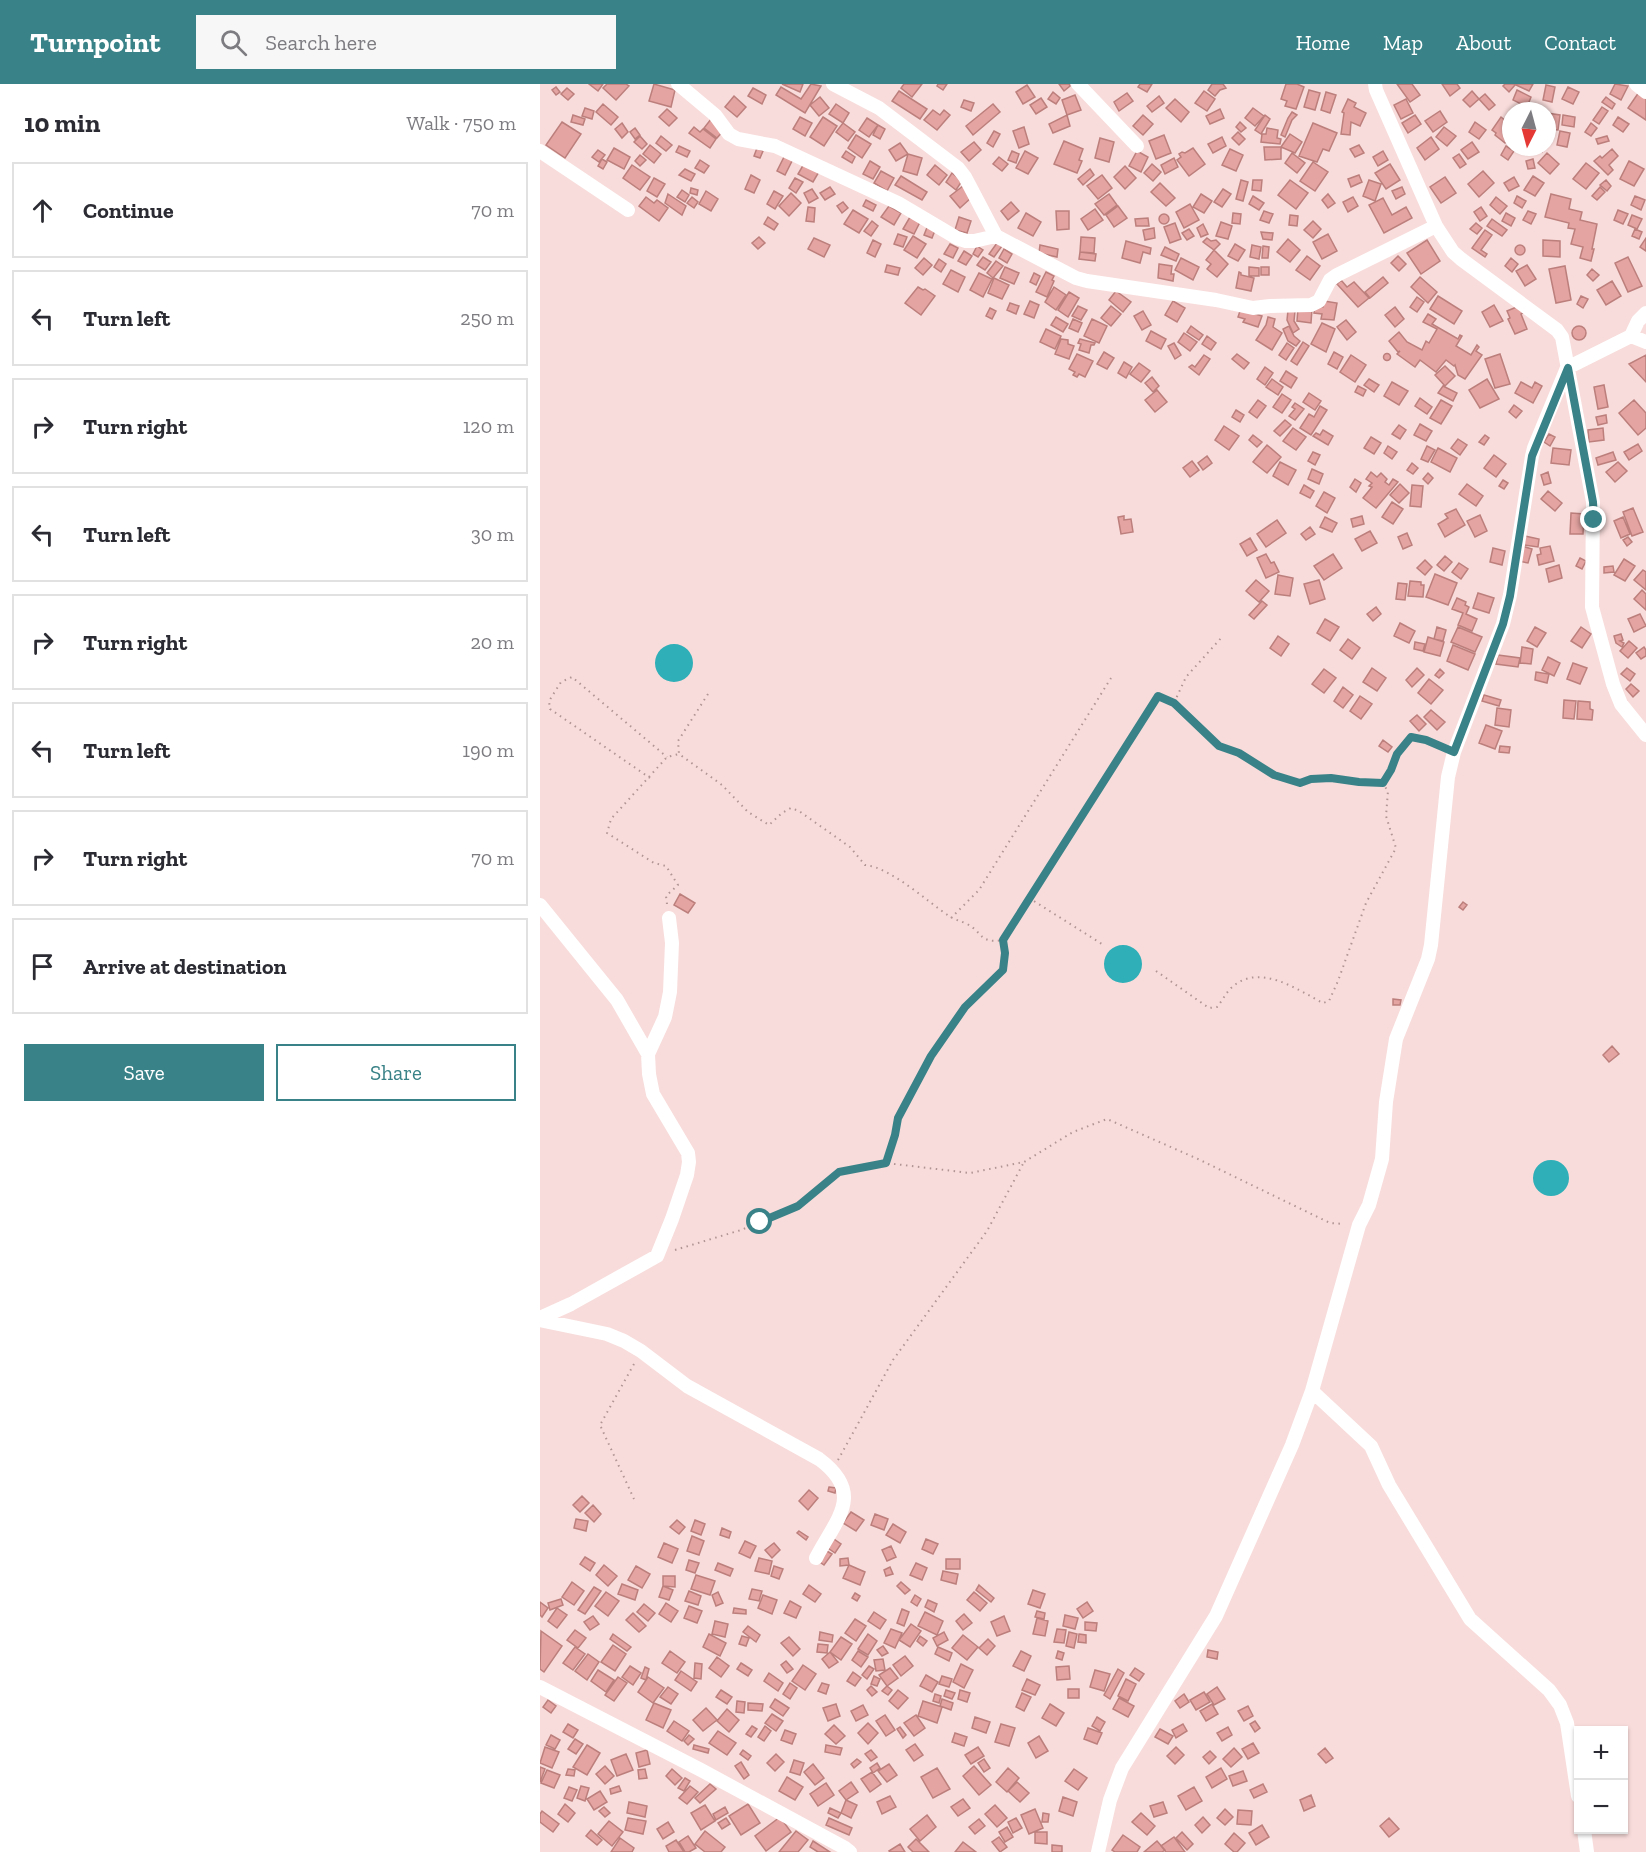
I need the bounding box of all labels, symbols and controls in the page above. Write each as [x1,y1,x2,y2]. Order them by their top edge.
search box [196,15,616,69]
text: Turnpoint [30,26,160,59]
icon: search [217,26,250,59]
text: Search here [265,29,377,56]
text: Home [1296,30,1350,55]
text: Map [1383,30,1423,55]
text: About [1456,30,1511,55]
text: Contact [1544,30,1616,55]
north arrow [1502,102,1556,156]
text: 10 min [24,107,100,139]
text: Walk · 750 m [406,111,516,135]
icon: ahead [26,194,59,227]
text: Continue [83,197,174,224]
text: 70 m [471,198,514,222]
icon: left [26,302,59,335]
text: Turn left [83,305,170,332]
text: 250 m [460,306,514,330]
icon: right [26,410,59,443]
text: Turn right [83,413,187,440]
text: 120 m [463,414,514,438]
route end [1580,506,1606,532]
icon: left [26,518,59,551]
text: Turn left [83,521,170,548]
text: 30 m [471,522,514,546]
icon: right [26,626,59,659]
text: Turn right [83,629,187,656]
text: 20 m [470,630,514,654]
icon: left [26,734,59,767]
text: Turn left [83,737,170,764]
text: 190 m [462,738,514,762]
icon: right [26,842,59,875]
text: Turn right [83,845,187,872]
text: 70 m [471,846,514,870]
icon: arrive [26,950,59,983]
text: Arrive at destination [83,953,286,980]
button: Save [24,1044,264,1101]
button: Share [276,1044,516,1101]
route start [746,1208,772,1234]
map controls [1574,1726,1628,1834]
button: + [1574,1726,1628,1780]
button: − [1574,1780,1628,1834]

